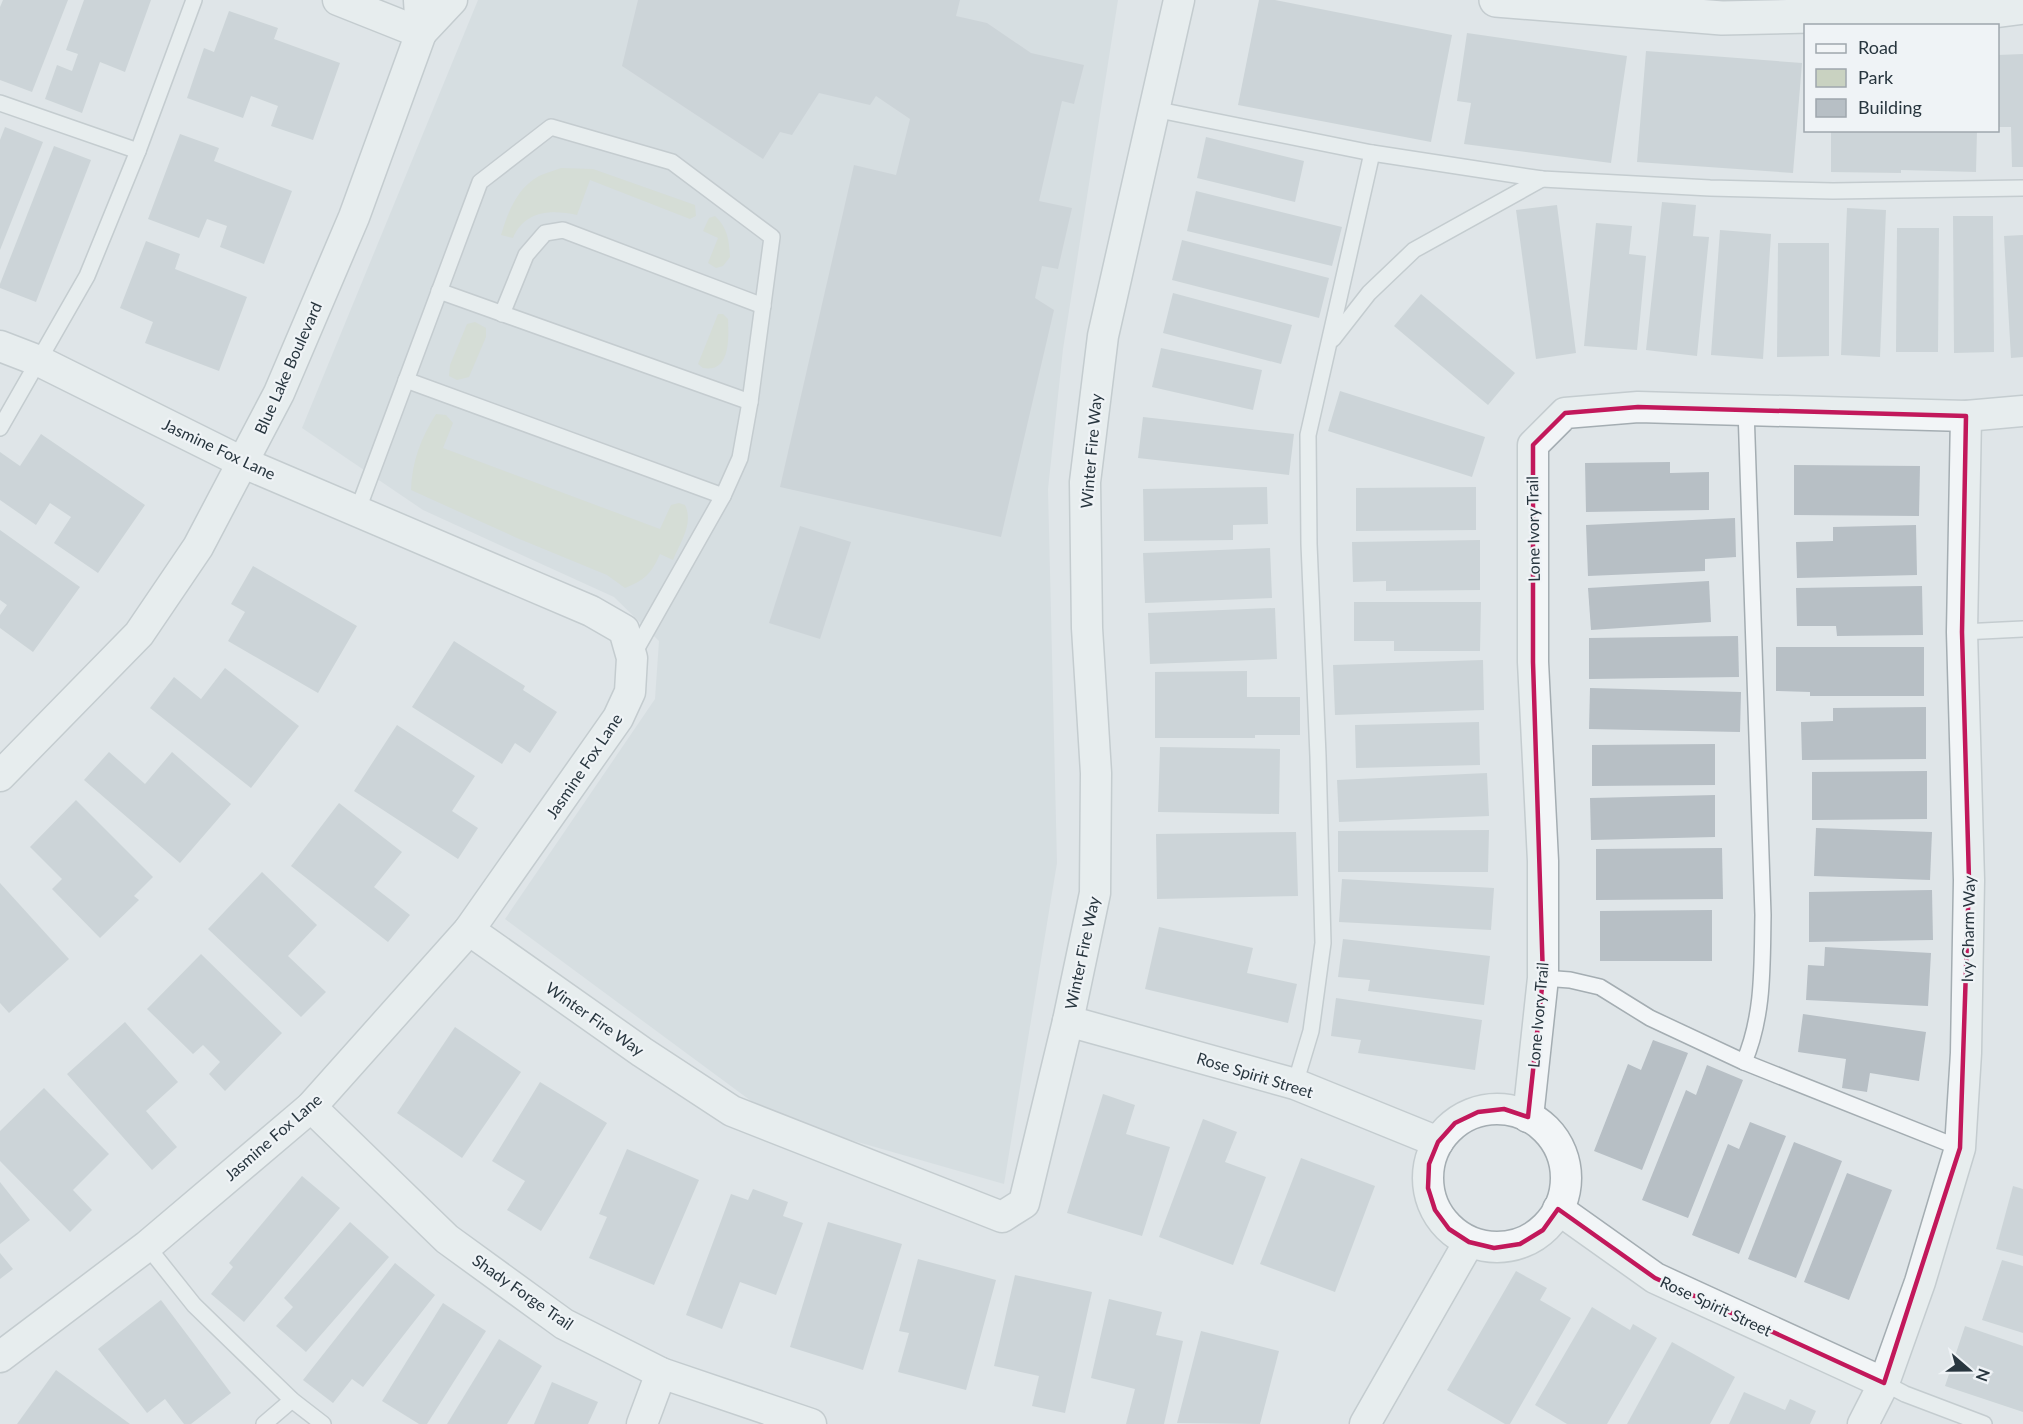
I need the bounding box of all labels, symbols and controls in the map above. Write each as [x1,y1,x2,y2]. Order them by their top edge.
legend [1804,24,1999,132]
text: Road [1858,36,1898,58]
text: Park [1858,66,1894,88]
text: Building [1858,96,1922,118]
street label: Blue Lake Boulevard [250,299,325,437]
street label: Winter Fire Way [1076,392,1105,509]
street label: Jasmine Fox Lane [160,414,279,483]
street label: Lone Ivory Trail [1522,476,1543,582]
street label: Jasmine Fox Lane [541,710,626,822]
street label: Ivy Charm Way [1957,875,1978,982]
street label: Winter Fire Way [1060,894,1103,1011]
street label: Lone Ivory Trail [1523,961,1552,1068]
street label: Winter Fire Way [543,978,649,1060]
street label: Rose Spirit Street [1195,1048,1316,1101]
street label: Jasmine Fox Lane [220,1089,325,1184]
street label: Shady Forge Trail [469,1250,577,1333]
street label: Rose Spirit Street [1657,1271,1775,1340]
north arrow [1939,1340,1999,1400]
text: N [1973,1366,1995,1384]

